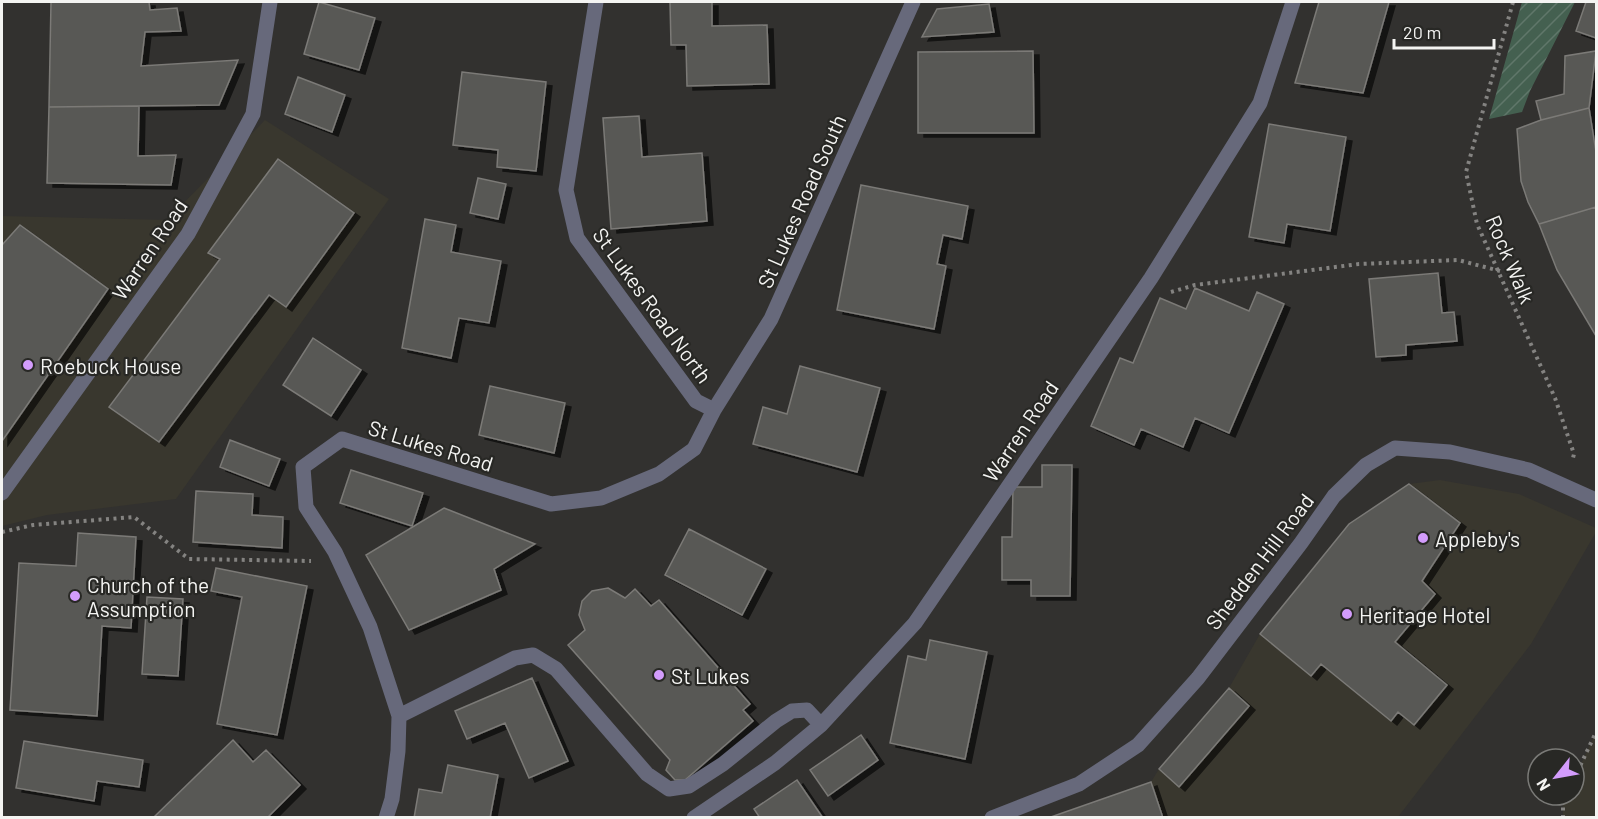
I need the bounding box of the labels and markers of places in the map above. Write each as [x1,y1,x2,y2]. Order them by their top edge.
place label: Roebuck House [40,353,182,378]
marker: Roebuck House [21,358,35,372]
place label: Appleby's [1435,526,1520,551]
marker: Appleby's [1416,531,1430,545]
place label: Church of the Assumption [87,572,209,621]
marker: Church of the Assumption [68,589,82,603]
place label: Heritage Hotel [1359,602,1490,627]
marker: Heritage Hotel [1340,607,1354,621]
place label: St Lukes [671,663,750,688]
marker: St Lukes [652,668,666,682]

